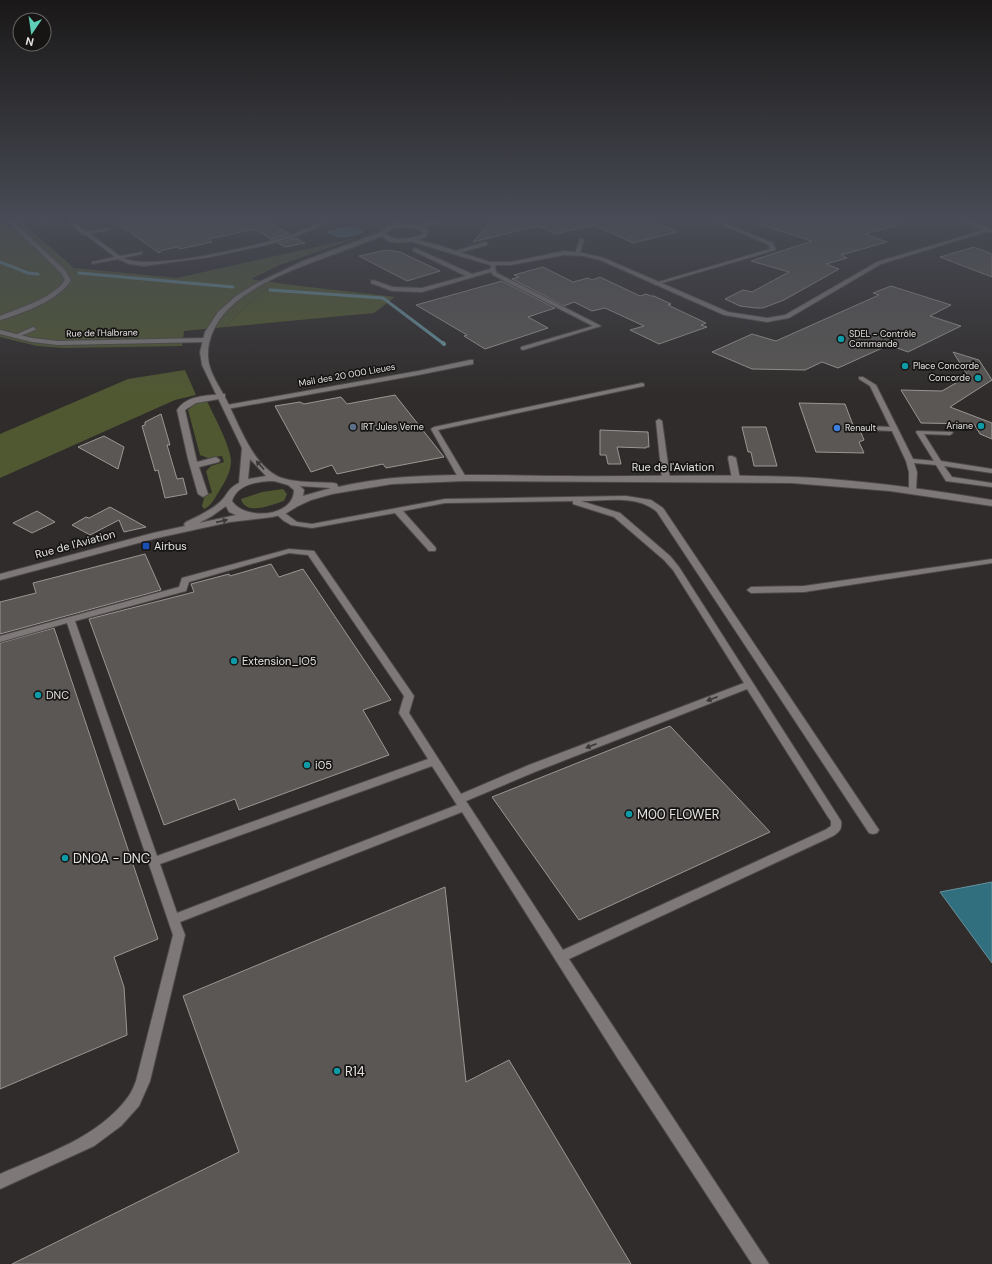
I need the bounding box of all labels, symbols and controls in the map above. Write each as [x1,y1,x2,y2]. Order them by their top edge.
north arrow [12,12,52,52]
text: N [24,34,35,49]
street label: Rue de l'Halbrane [66,326,138,340]
place label: SDEL - Contrôle Commande [849,328,916,350]
marker: SDEL - Contrôle Commande [836,334,846,344]
street label: Mail des 20 000 Lieues [298,360,397,389]
place label: Place Concorde [913,360,979,372]
marker: Place Concorde [900,361,910,371]
place label: Concorde [929,372,970,384]
marker: Concorde [973,373,983,383]
place label: Ariane [946,420,973,432]
place label: IRT Jules Verne [361,421,424,433]
marker: Ariane [976,421,986,431]
marker: IRT Jules Verne [348,422,358,432]
place label: Renault [845,422,876,434]
marker: Renault [832,423,842,433]
one-way arrow [255,460,264,471]
street label: Rue de l'Aviation [632,460,714,474]
one-way arrow [216,517,228,523]
street label: Rue de l'Aviation [33,527,117,561]
place label: Airbus [154,539,187,553]
marker: Airbus [141,541,151,551]
place label: Extension_IO5 [242,654,317,668]
marker: Extension_IO5 [229,656,239,666]
place label: DNC [46,688,69,702]
marker: DNC [33,690,43,700]
one-way arrow [706,696,718,702]
one-way arrow [584,743,596,749]
place label: i05 [315,758,332,772]
marker: i05 [302,760,312,770]
place label: M00 FLOWER [637,806,720,823]
marker: M00 FLOWER [624,809,634,819]
place label: DNOA - DNC [73,850,150,867]
marker: DNOA - DNC [60,853,70,863]
place label: R14 [345,1063,365,1080]
marker: R14 [332,1066,342,1076]

